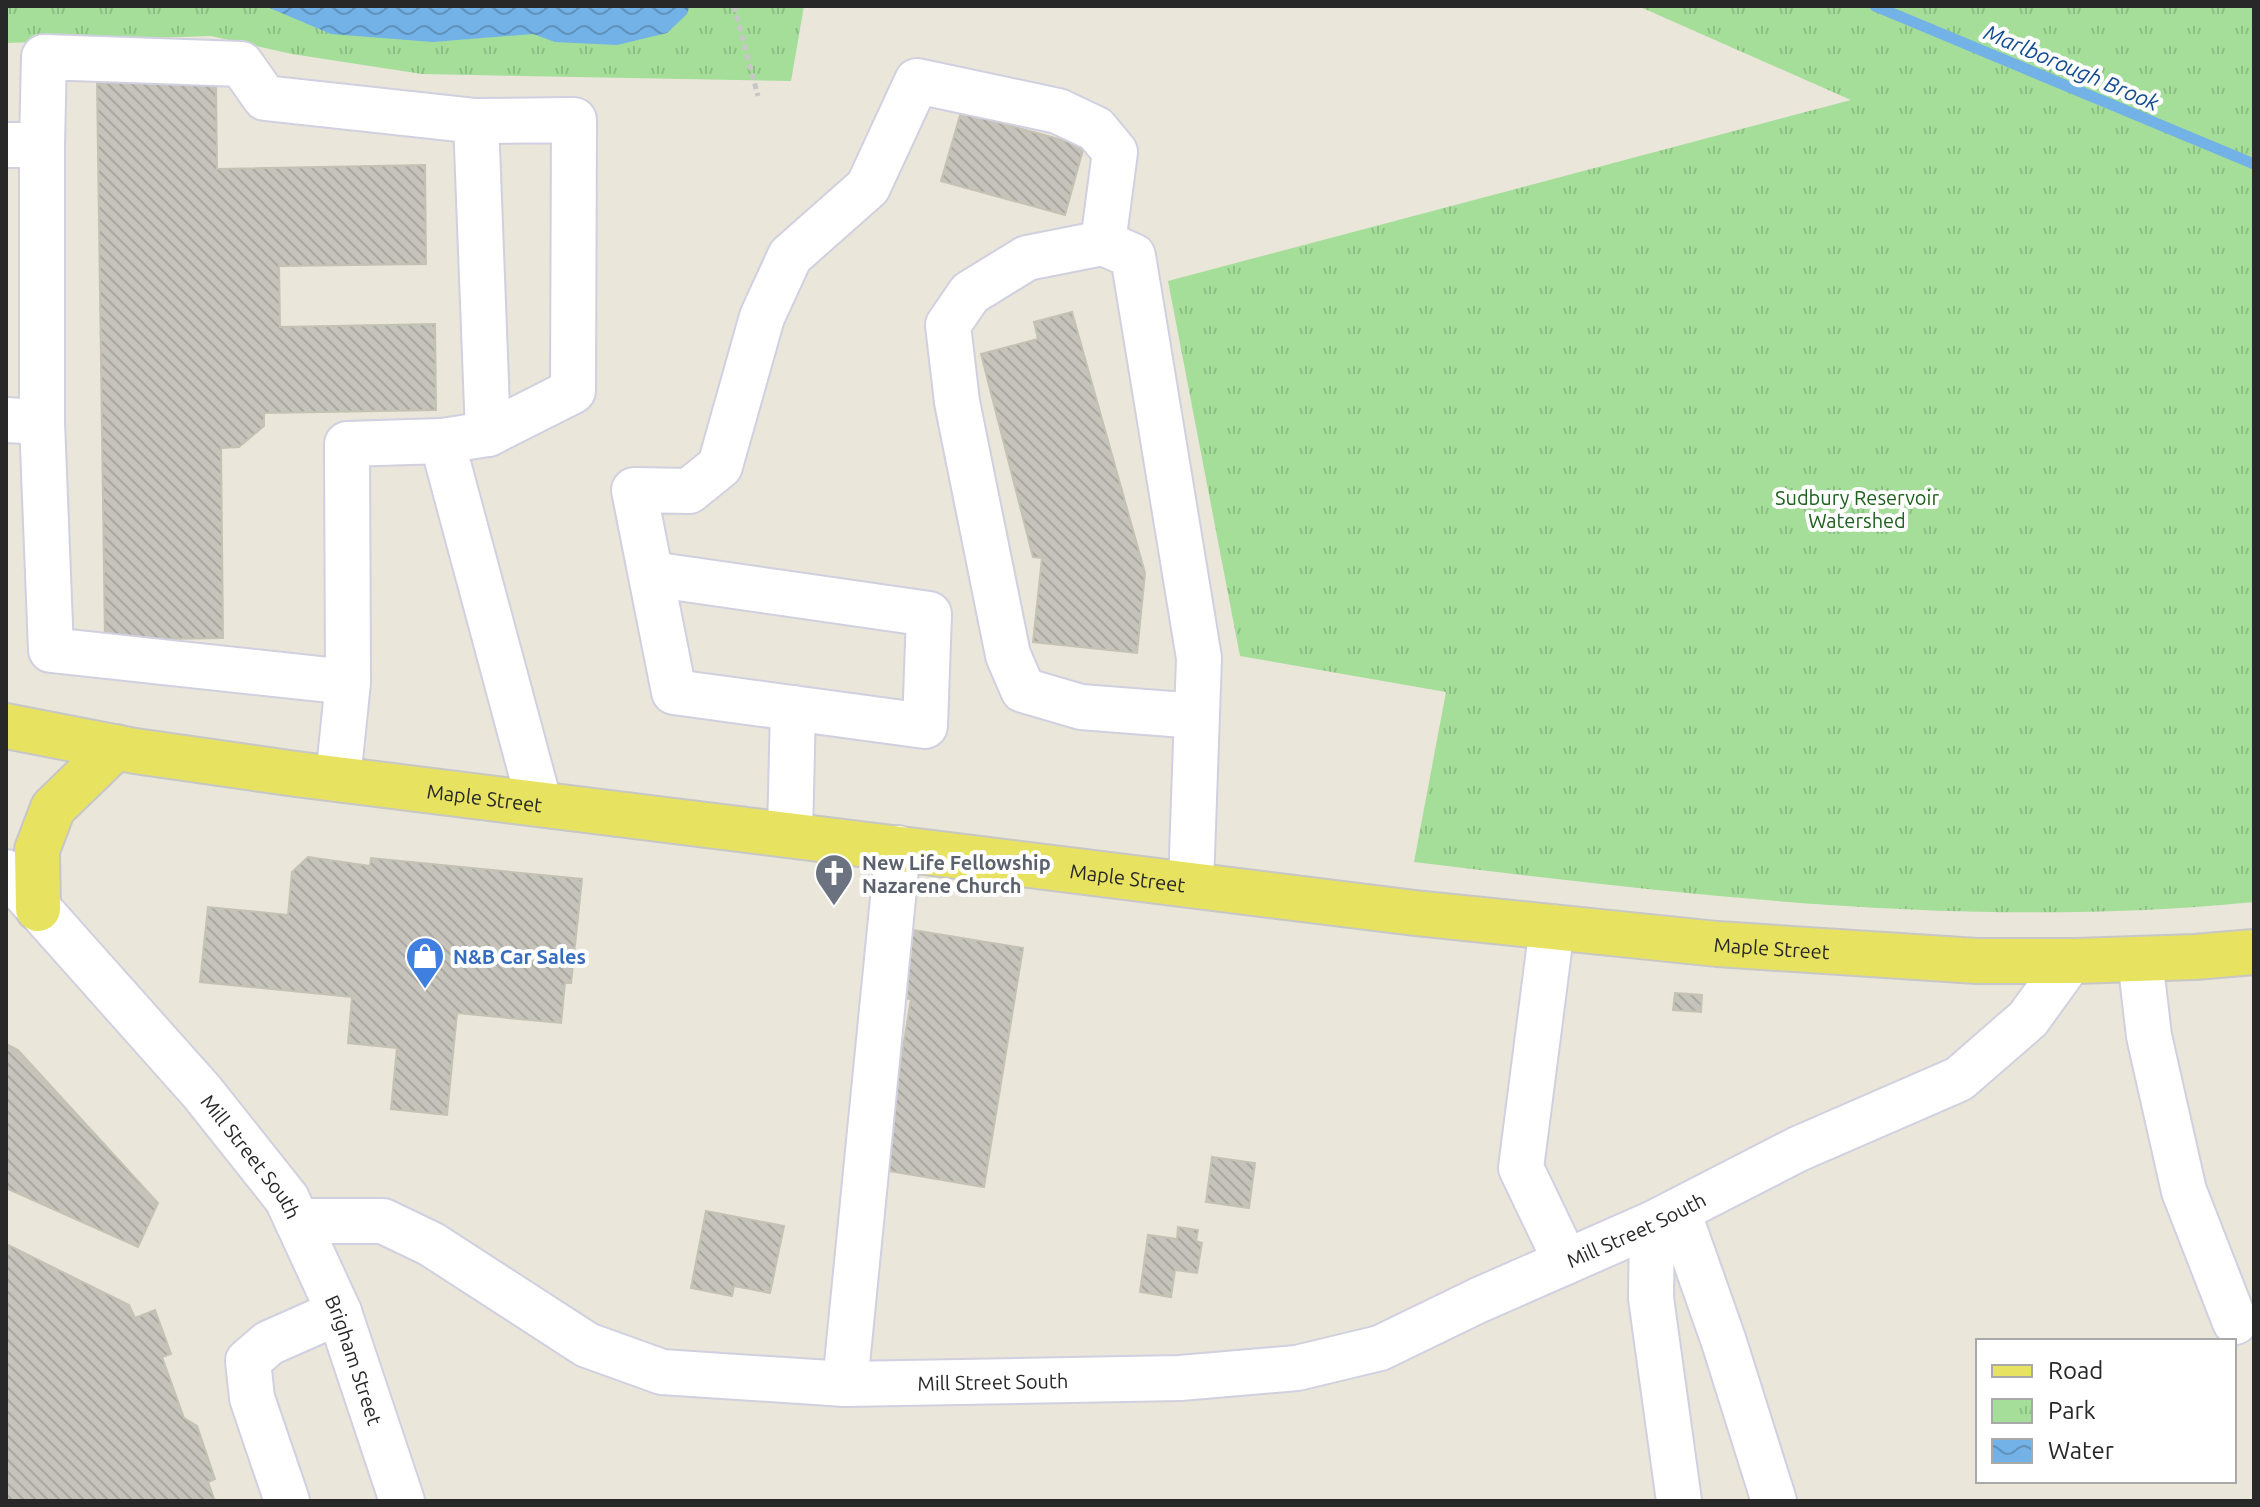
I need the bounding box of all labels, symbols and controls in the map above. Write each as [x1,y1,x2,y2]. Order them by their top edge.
water label: Marlborough Brook [1981,19,2164,115]
park label: Sudbury Reservoir Watershed [1775,486,1939,532]
street label: Maple Street [425,779,544,816]
place label: New Life Fellowship Nazarene Church [862,851,1051,897]
church icon: New Life Fellowship Nazarene Church [813,852,855,907]
street label: Maple Street [1069,859,1187,896]
street label: Maple Street [1713,932,1830,963]
shop icon: N&B Car Sales [404,935,446,990]
place label: N&B Car Sales [453,945,586,968]
street label: Mill Street South [197,1090,306,1222]
street label: Mill Street South [1563,1187,1709,1272]
street label: Brigham Street [321,1291,387,1428]
legend [1976,1339,2236,1483]
text: Road [2048,1357,2103,1384]
street label: Mill Street South [917,1369,1068,1394]
text: Park [2048,1397,2096,1424]
text: Water [2048,1437,2114,1464]

